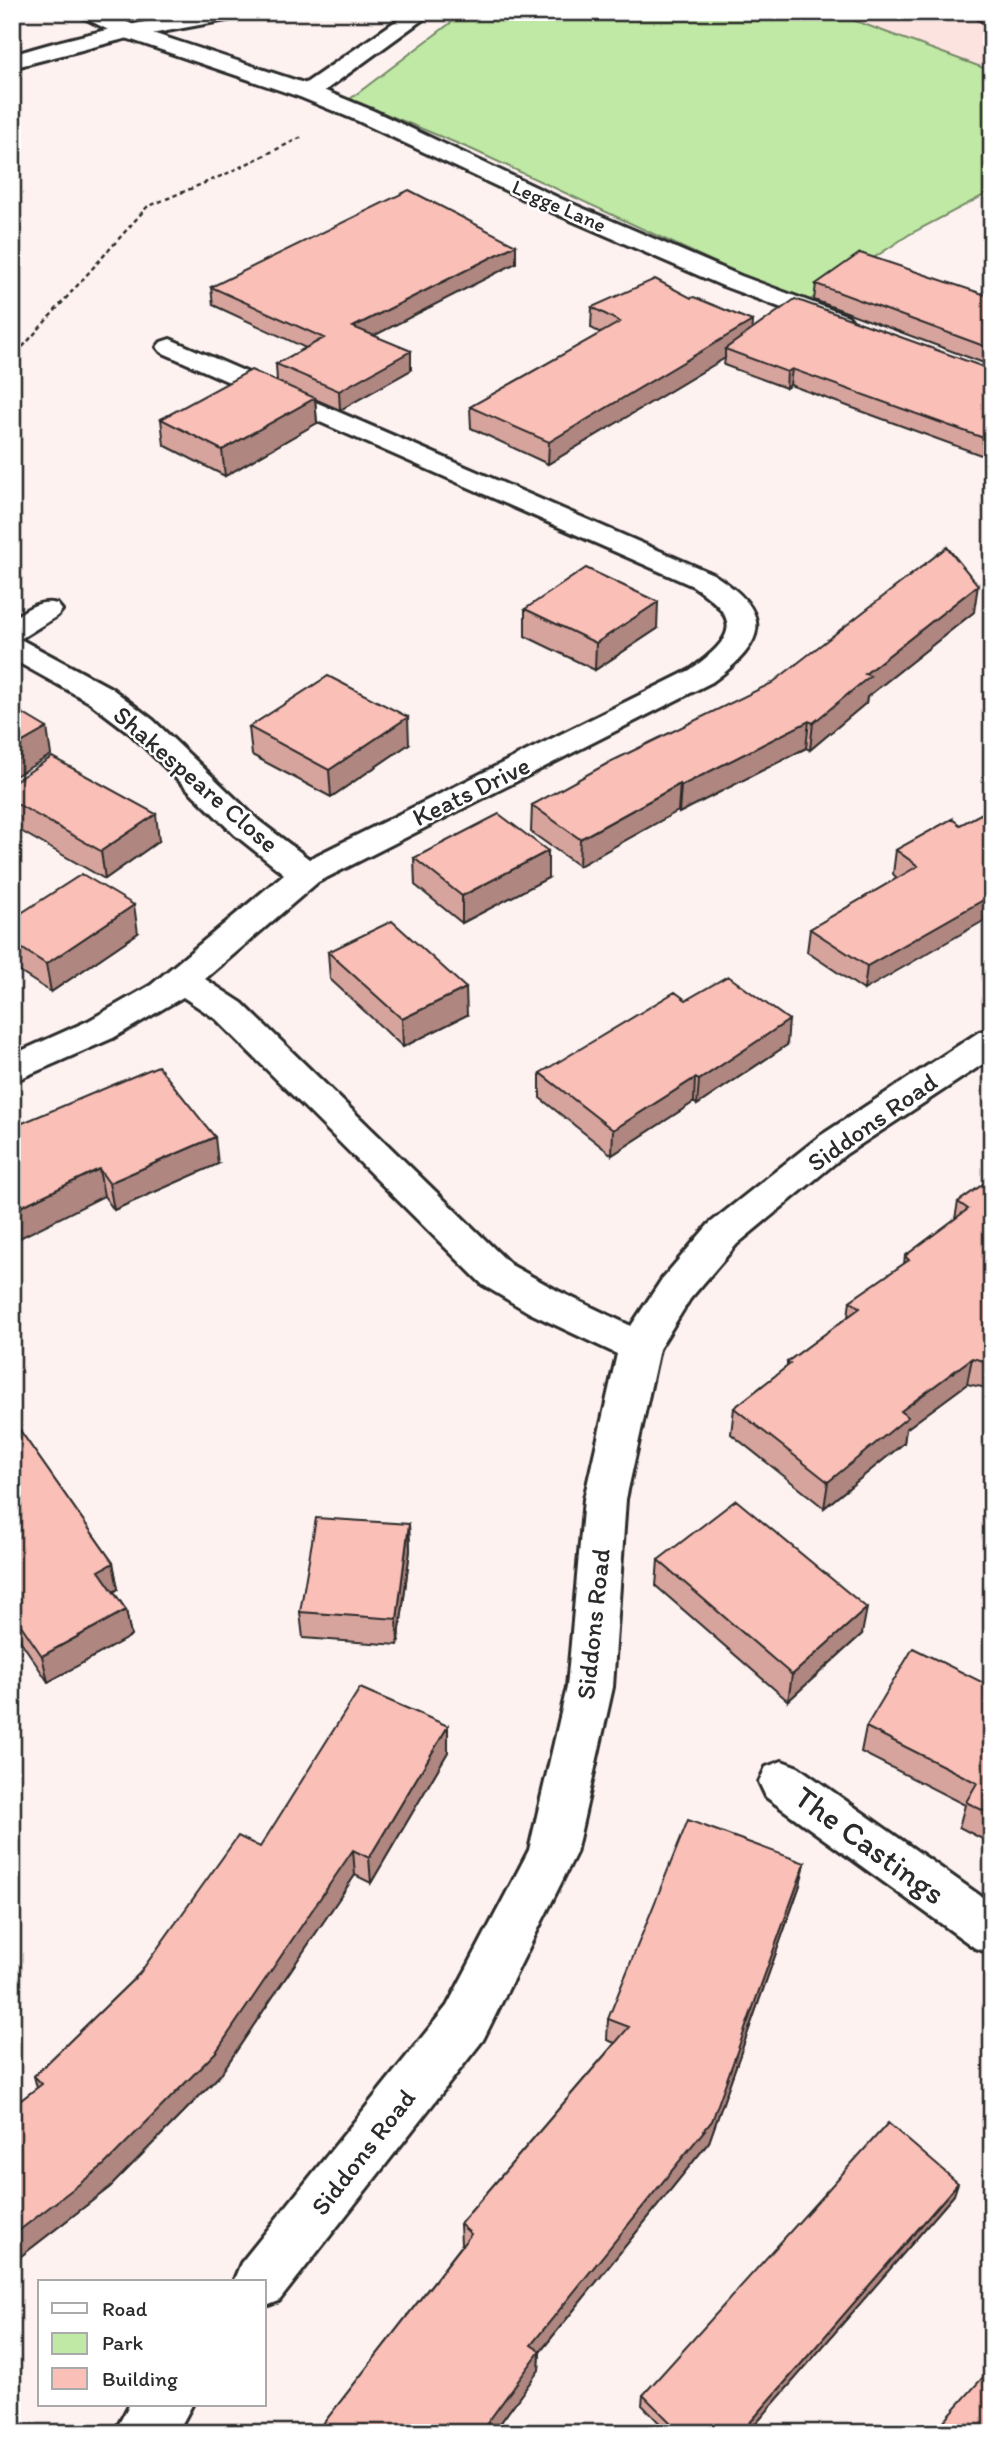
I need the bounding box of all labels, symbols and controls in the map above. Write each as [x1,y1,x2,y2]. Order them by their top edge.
street label: Legge Lane [508,174,610,237]
street label: Shakespeare Close [107,699,285,859]
street label: Keats Drive [407,749,535,833]
street label: Siddons Road [801,1065,943,1178]
street label: Siddons Road [569,1547,617,1701]
street label: The Castings [787,1778,953,1912]
street label: Siddons Road [304,2082,422,2221]
legend [38,2280,266,2406]
text: Road [102,2296,148,2321]
text: Park [102,2330,144,2355]
text: Building [102,2366,178,2391]

